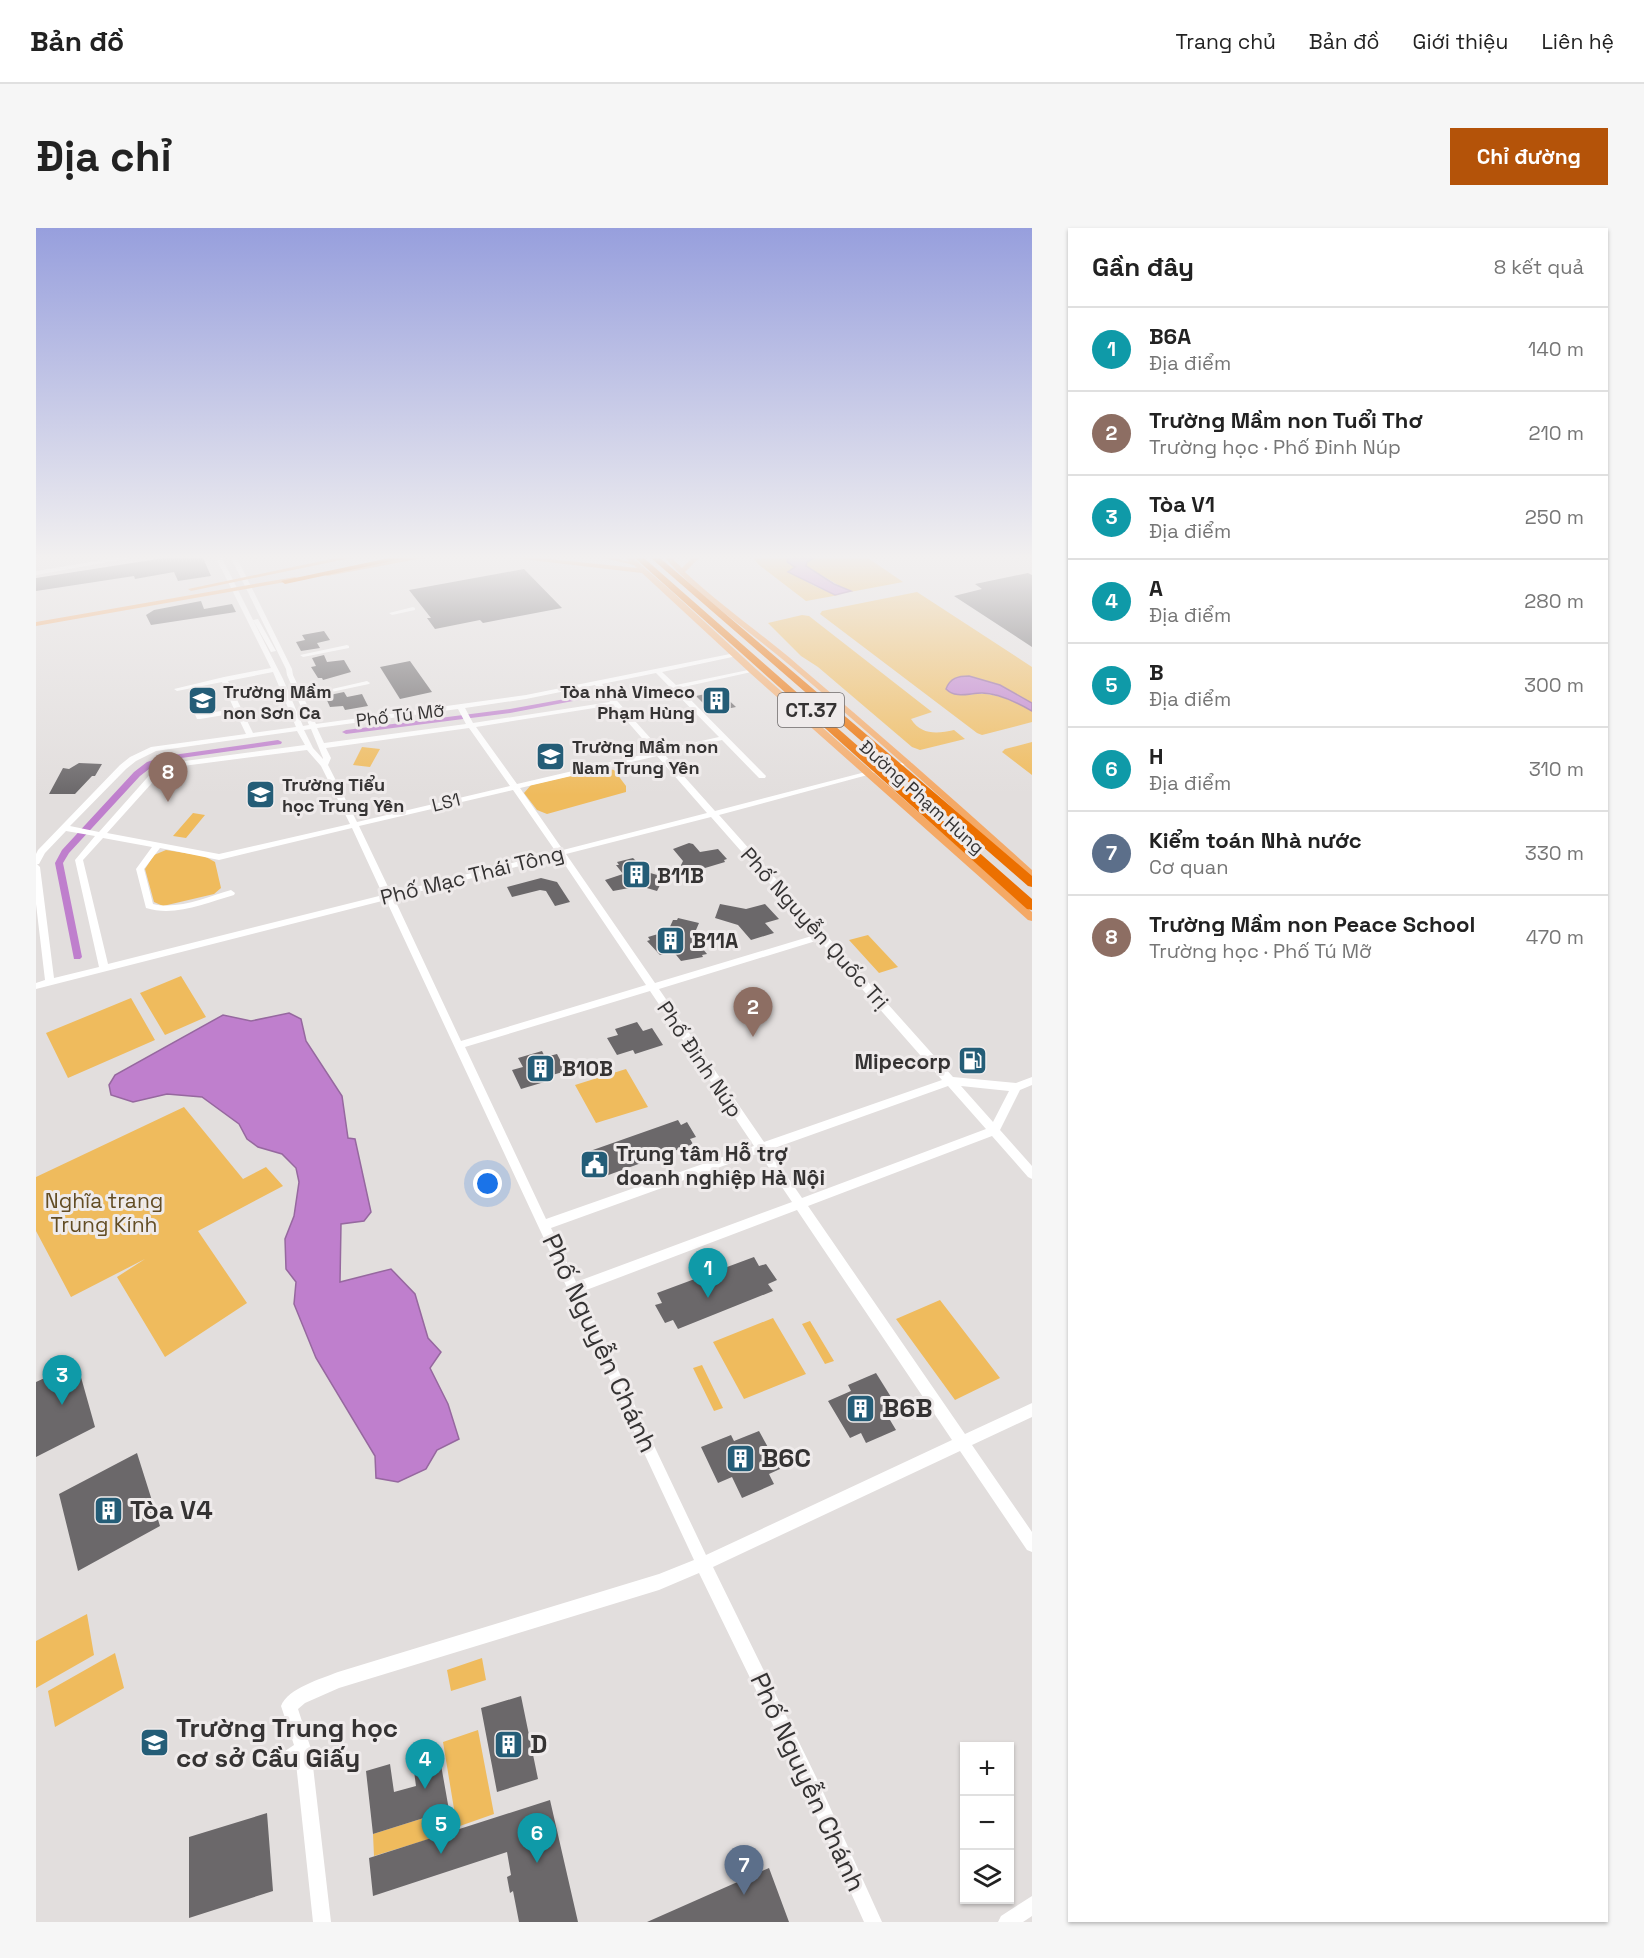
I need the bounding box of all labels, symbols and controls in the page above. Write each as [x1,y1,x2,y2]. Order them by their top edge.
text: Bản đồ [30,23,124,59]
text: Trang chủ [1176,28,1276,55]
text: Bản đồ [1309,28,1380,55]
text: Giới thiệu [1413,28,1508,55]
text: Liên hệ [1541,28,1614,55]
button: Chỉ đường [1450,128,1608,185]
text: Địa chỉ [36,130,172,183]
text: Gần đây [1092,250,1194,284]
text: 8 kết quả [1494,254,1584,280]
text: B6A [1149,322,1191,350]
text: 1 [1107,336,1116,362]
text: 140 m [1528,336,1584,362]
text: Địa điểm [1149,350,1231,376]
text: Trường Mầm non Tuổi Thơ [1149,406,1423,434]
text: 2 [1106,420,1117,446]
text: 210 m [1528,420,1584,446]
text: Trường học · Phố Đinh Núp [1149,434,1401,460]
text: Tòa V1 [1149,490,1215,518]
text: 3 [1105,504,1118,530]
text: 250 m [1525,504,1584,530]
text: Địa điểm [1149,518,1231,544]
text: A [1149,574,1163,602]
text: 4 [1105,588,1118,614]
text: 280 m [1524,588,1584,614]
text: Địa điểm [1149,602,1231,628]
text: B [1149,658,1164,686]
text: 5 [1106,672,1118,698]
text: 300 m [1524,672,1584,698]
place label: Trường Mầm non Sơn Ca [223,680,332,724]
place label: Tòa nhà Vimeco Phạm Hùng [560,680,695,724]
school or university icon: Trường Mầm non Sơn Ca [186,685,218,717]
building icon: Tòa nhà Vimeco Phạm Hùng [700,685,732,717]
text: Địa điểm [1149,686,1231,712]
road number: CT.37 [778,693,844,727]
street label: Phố Tú Mỡ [354,698,446,732]
place label: Trường Mầm non Nam Trung Yên [572,735,718,779]
street label: Đường Phạm Hùng [855,735,989,859]
school or university icon: Trường Mầm non Nam Trung Yên [535,740,567,772]
text: H [1149,742,1163,770]
pin: 8 [148,752,188,802]
text: 6 [1105,756,1118,782]
text: 310 m [1529,756,1584,782]
text: Địa điểm [1149,770,1231,796]
place label: Trường Tiểu học Trung Yên [282,773,404,817]
school or university icon: Trường Tiểu học Trung Yên [245,778,277,810]
street label: LS1 [429,787,463,817]
text: Kiểm toán Nhà nước [1149,826,1362,854]
street label: Phố Mạc Thái Tông [377,839,567,911]
text: 7 [1106,840,1117,866]
text: 330 m [1525,840,1584,866]
street label: Phố Nguyễn Quốc Trị [735,841,895,1015]
text: Cơ quan [1149,854,1229,880]
building icon: B11B [620,859,652,891]
place label: B11B [657,862,704,889]
text: Trường Mầm non Peace School [1149,910,1475,938]
building icon: B11A [655,924,687,956]
text: 8 [1106,924,1118,950]
text: 470 m [1526,924,1584,950]
place label: B11A [692,927,738,954]
text: Trường học · Phố Tú Mỡ [1149,938,1372,964]
pin: 2 [734,988,772,1037]
street label: Phố Đinh Núp [651,996,749,1122]
fuel station icon: Mipecorp [956,1045,988,1077]
place label: Mipecorp [855,1048,951,1075]
building icon: B10B [525,1052,557,1084]
place label: B10B [562,1055,613,1082]
place label: Trung tâm Hỗ trợ doanh nghiệp Hà Nội [616,1140,825,1191]
public building icon: Trung tâm Hỗ trợ doanh nghiệp Hà Nội [579,1149,611,1181]
your location [473,1169,502,1198]
park label: Nghĩa trang Trung Kính [45,1187,163,1238]
street label: Phố Nguyễn Chánh [534,1228,666,1458]
pin: 1 [688,1248,728,1298]
pin: 3 [42,1356,82,1405]
place label: B6B [882,1391,933,1425]
building icon: B6B [845,1392,877,1424]
place label: B6C [761,1441,811,1475]
building icon: B6C [724,1442,756,1474]
place label: Tòa V4 [130,1493,213,1527]
building icon: Tòa V4 [93,1494,125,1526]
street label: Phố Nguyễn Chánh [742,1667,874,1897]
place label: Trường Trung học cơ sở Cầu Giấy [176,1711,398,1775]
school or university icon: Trường Trung học cơ sở Cầu Giấy [139,1727,171,1759]
place label: D [530,1727,547,1761]
building icon: D [493,1728,525,1760]
pin: 4 [406,1740,444,1789]
map controls [960,1742,1014,1904]
button: + [960,1742,1014,1796]
button: − [960,1796,1014,1850]
pin: 5 [422,1804,460,1854]
pin: 6 [518,1814,556,1863]
pin: 7 [724,1846,764,1895]
button: layers [960,1850,1014,1904]

